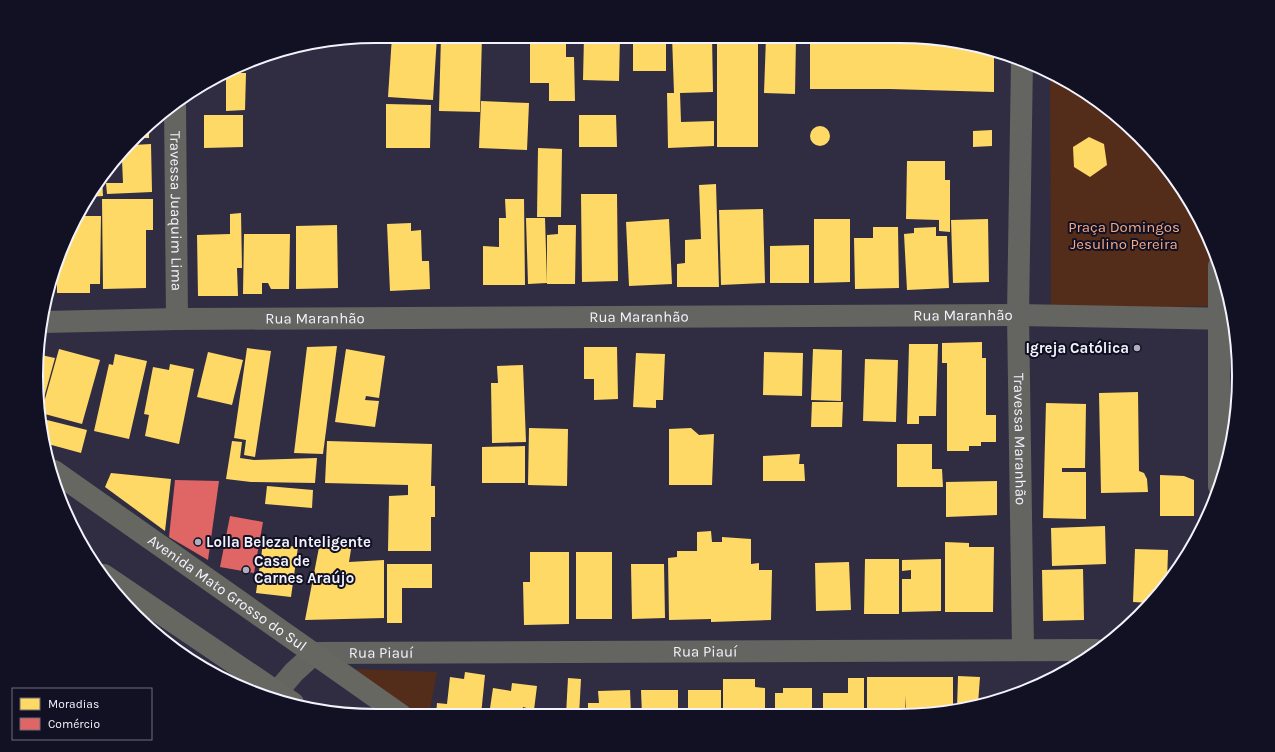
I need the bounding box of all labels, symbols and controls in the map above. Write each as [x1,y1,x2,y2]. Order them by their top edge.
street label: Travessa Juaquim Lima [166,131,186,291]
park label: Praça Domingos Jesulino Pereira [1068,218,1180,253]
street label: Rua Maranhão [913,306,1013,324]
street label: Rua Maranhão [589,308,689,326]
street label: Rua Maranhão [265,309,365,328]
place label: Igreja Católica [1025,339,1129,357]
marker: Igreja Católica [1132,343,1142,353]
street label: Travessa Maranhão [1010,373,1030,505]
street label: Avenida Mato Grosso do Sul [144,531,310,655]
place label: Lolla Beleza Inteligente [206,533,371,551]
marker: Lolla Beleza Inteligente [193,537,203,547]
place label: Casa de Carnes Araújo [254,552,354,587]
marker: Casa de Carnes Araújo [241,565,251,575]
street label: Rua Piauí [673,642,738,661]
street label: Rua Piauí [349,644,414,662]
legend [12,688,152,740]
text: Moradias [48,697,99,711]
text: Comércio [48,717,100,731]

